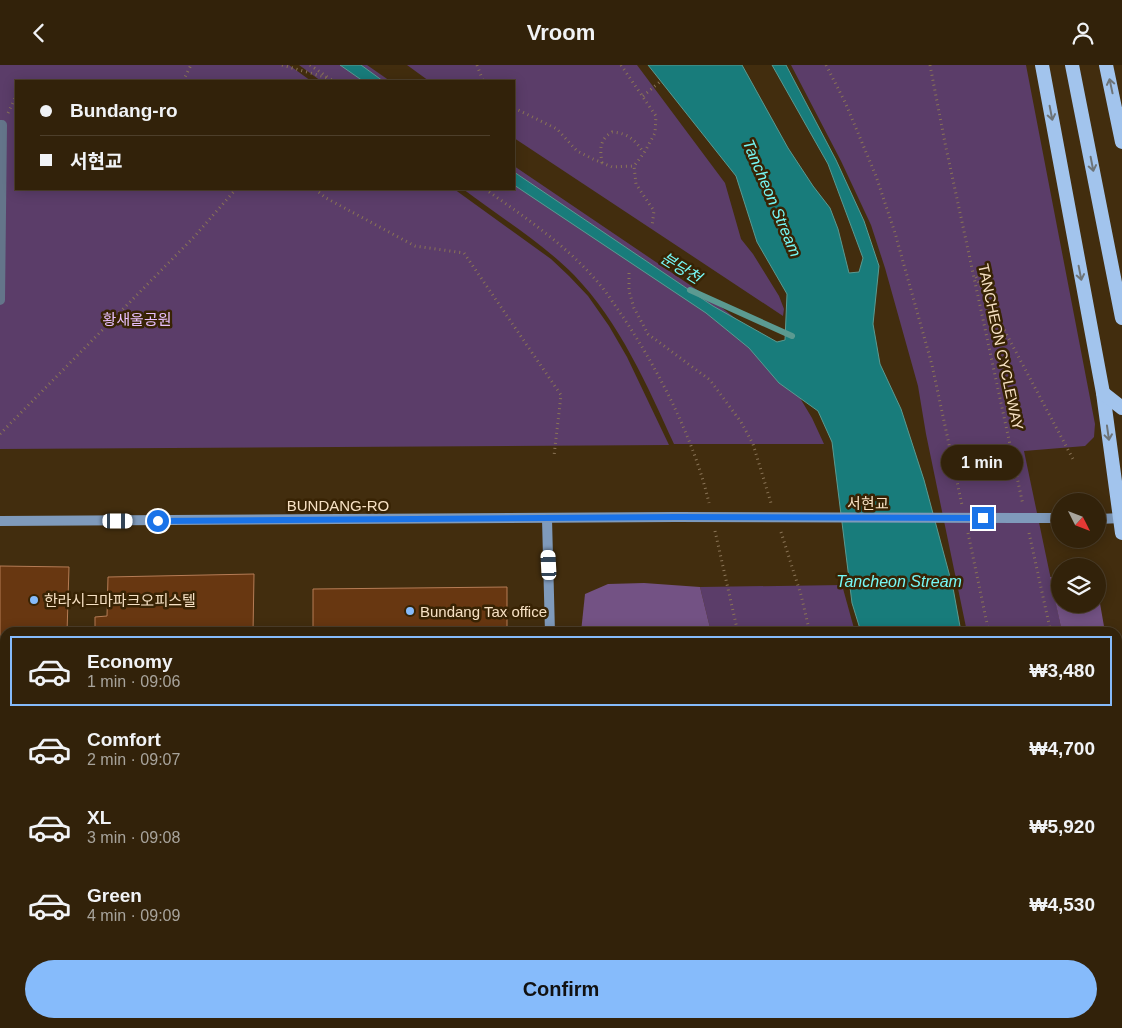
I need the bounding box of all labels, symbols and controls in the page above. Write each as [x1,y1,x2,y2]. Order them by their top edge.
icon: back [25,19,53,47]
icon: person [1069,19,1097,47]
text: Vroom [527,20,595,45]
one-way arrow [1106,79,1115,95]
text: Bundang-ro [70,100,178,121]
one-way arrow [1046,105,1056,121]
water label: Tancheon Stream [740,137,804,259]
text: 서현교 [70,151,122,172]
one-way arrow [1088,156,1097,172]
water label: 분당천 [658,249,706,288]
street label: TANCHEON CYCLEWAY [975,262,1027,432]
one-way arrow [1076,264,1086,280]
park label: 황새울공원 [102,311,172,328]
one-way arrow [1104,424,1114,440]
callout: 1 min [942,445,1024,481]
text: 1 min [961,454,1003,471]
north arrow [1051,493,1106,547]
map controls [1051,493,1106,613]
street label: 서현교 [847,495,889,512]
street label: BUNDANG-RO [287,497,389,514]
route end [972,507,994,529]
route start [147,510,169,532]
car [103,514,133,529]
car [540,550,557,580]
button: layers [1051,558,1106,613]
water label: Tancheon Stream [836,573,962,590]
place label: 한라시그마파크오피스텔 [44,592,196,609]
marker: 한라시그마파크오피스텔 [28,594,40,606]
place label: Bundang Tax office [420,603,547,620]
marker: Bundang Tax office [404,605,416,617]
icon: car [27,649,72,694]
text: Economy [87,651,173,672]
text: ₩3,480 [1030,660,1095,681]
text: 1 min · 09:06 [87,673,180,690]
icon: car [27,727,72,772]
text: Comfort [87,729,161,750]
text: ₩4,700 [1030,738,1095,759]
text: 2 min · 09:07 [87,751,180,768]
icon: car [27,805,72,850]
text: XL [87,807,111,828]
text: ₩5,920 [1030,816,1095,837]
text: 3 min · 09:08 [87,829,180,846]
icon: car [27,883,72,928]
text: Green [87,885,142,906]
text: ₩4,530 [1030,894,1095,915]
text: 4 min · 09:09 [87,907,180,924]
button: Confirm [25,960,1097,1018]

